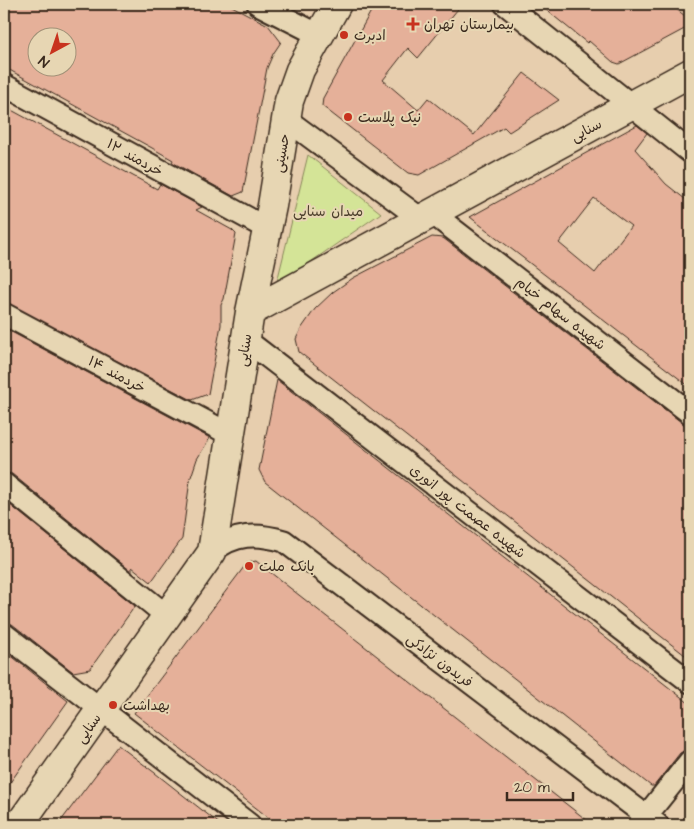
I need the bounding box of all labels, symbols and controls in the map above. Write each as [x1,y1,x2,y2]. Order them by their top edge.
place label: بیمارستان تهران [424,15,514,35]
marker: بیمارستان تهران [406,17,420,31]
place label: ادبرت [354,26,386,46]
north arrow [28,28,78,78]
marker: ادبرت [338,29,350,41]
text: N [34,51,54,72]
place label: نیک پلاست [358,108,421,128]
marker: نیک پلاست [342,111,354,123]
street label: سنایی [567,114,606,147]
street label: حسینی [269,132,295,174]
street label: خردمند ۱۲ [103,134,166,182]
park label: میدان سنایی [293,202,363,222]
street label: شهیده سهام خیام [511,272,609,355]
street label: سنایی [233,332,257,368]
street label: خردمند ۱۴ [84,351,149,398]
street label: شهیده عصمت پور انوری [405,460,530,563]
place label: بانک ملت [259,557,315,577]
marker: بانک ملت [243,560,255,572]
street label: فریدون نژادکی [402,629,477,692]
place label: بهداشت [123,696,170,716]
marker: بهداشت [107,699,119,711]
street label: سنایی [71,709,106,748]
scale bar [507,769,573,801]
text: 20 m [514,777,550,798]

